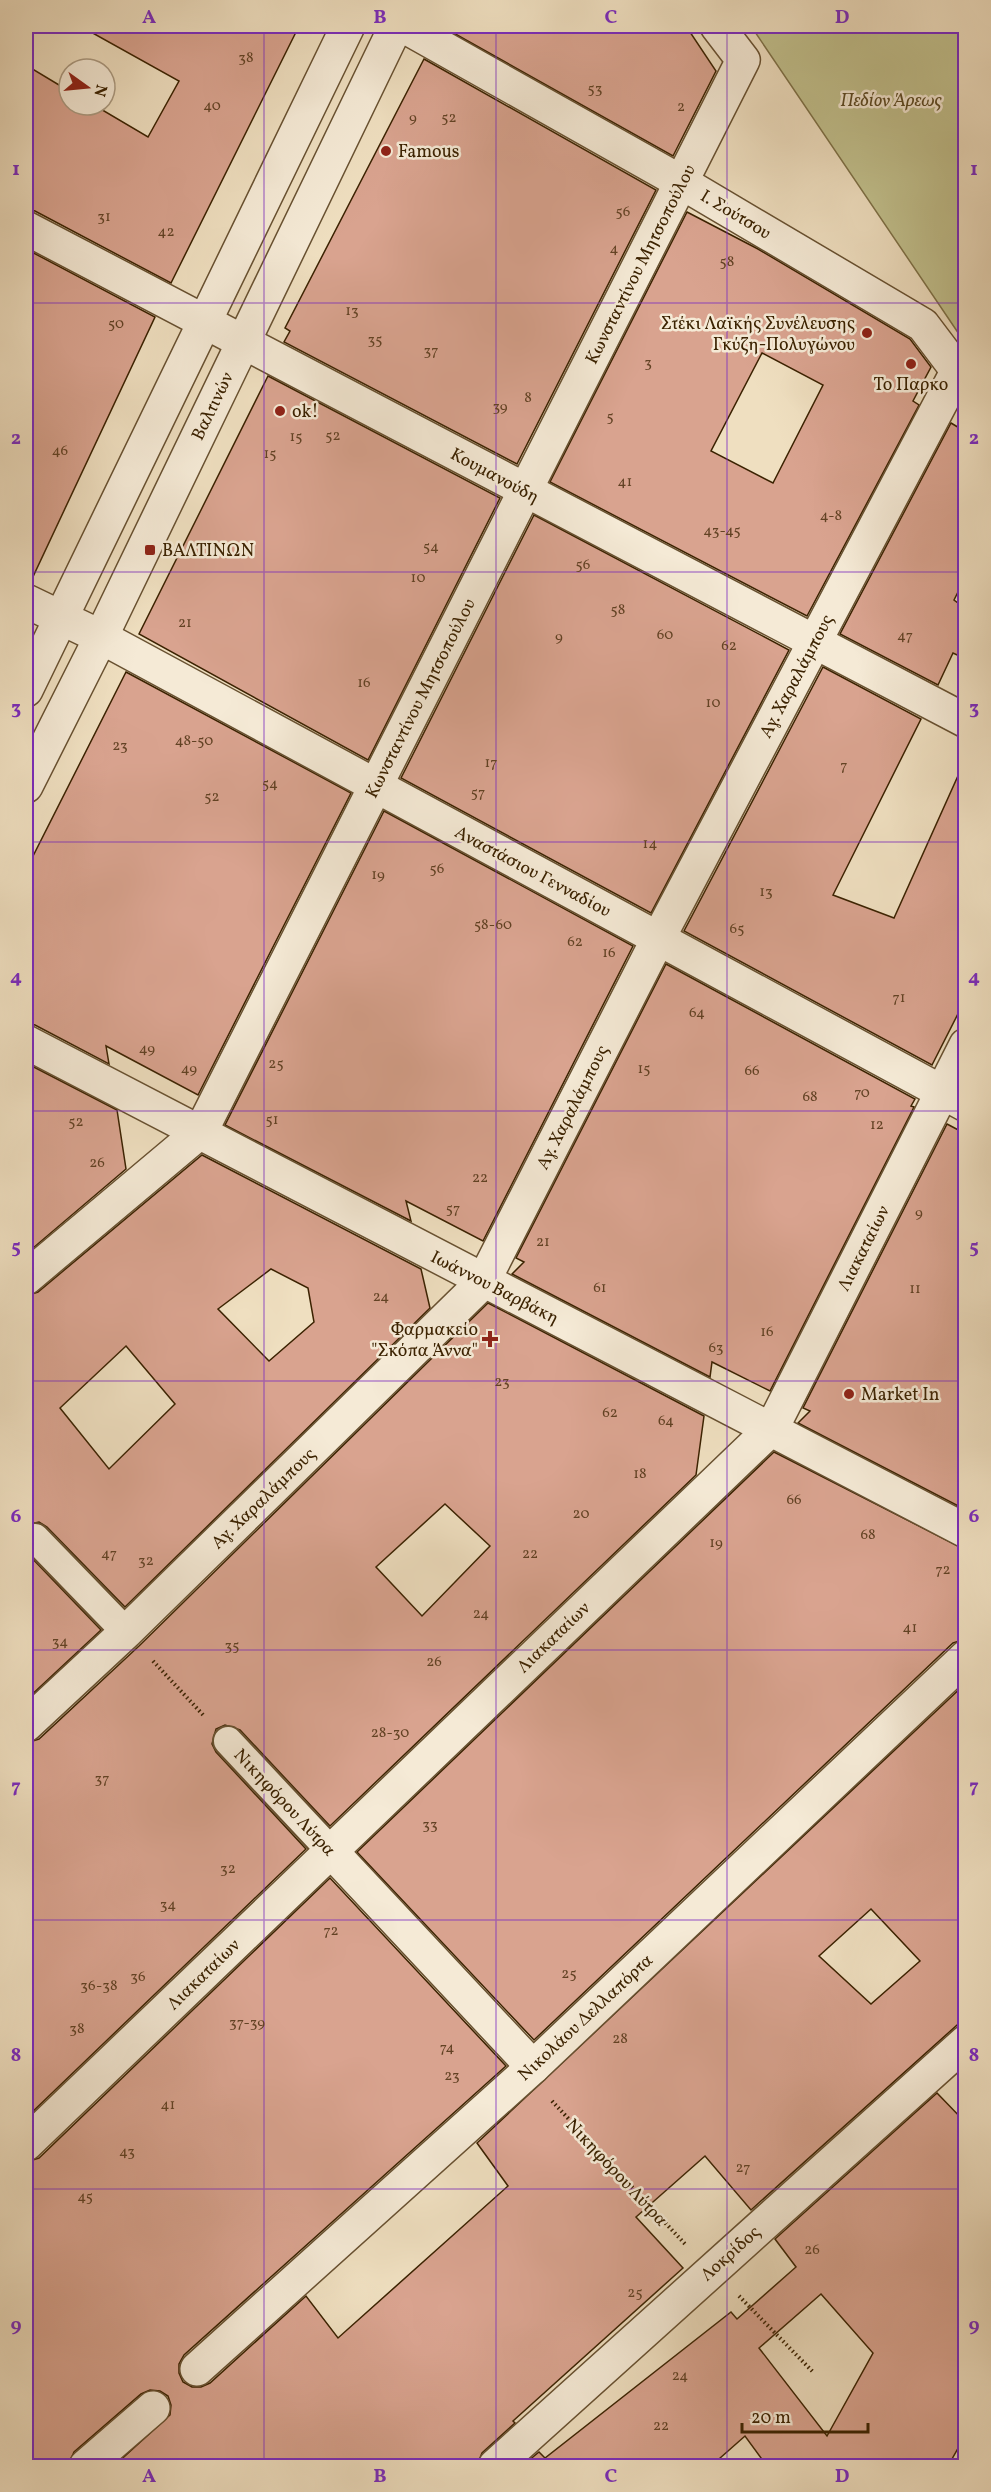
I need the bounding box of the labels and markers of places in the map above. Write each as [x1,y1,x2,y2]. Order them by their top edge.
place label: Famous [398,140,460,165]
marker: Famous [379,144,393,158]
place label: Στέκι Λαϊκής Συνέλευσης Γκύζη-Πολυγώνου [661,312,855,358]
marker: Στέκι Λαϊκής Συνέλευσης Γκύζη-Πολυγώνου [860,326,874,340]
marker: Το Παρκο [904,357,918,371]
place label: Το Παρκο [874,373,948,398]
place label: ok! [292,400,319,425]
marker: ok! [273,404,287,418]
place label: ΒΑΛΤΙΝΩΝ [162,539,254,564]
marker: ΒΑΛΤΙΝΩΝ [143,543,157,557]
place label: Φαρμακείο "Σκόπα Άννα" [371,1318,478,1364]
marker: Φαρμακείο "Σκόπα Άννα" [483,1332,497,1346]
place label: Market In [861,1383,940,1408]
marker: Market In [842,1387,856,1401]

